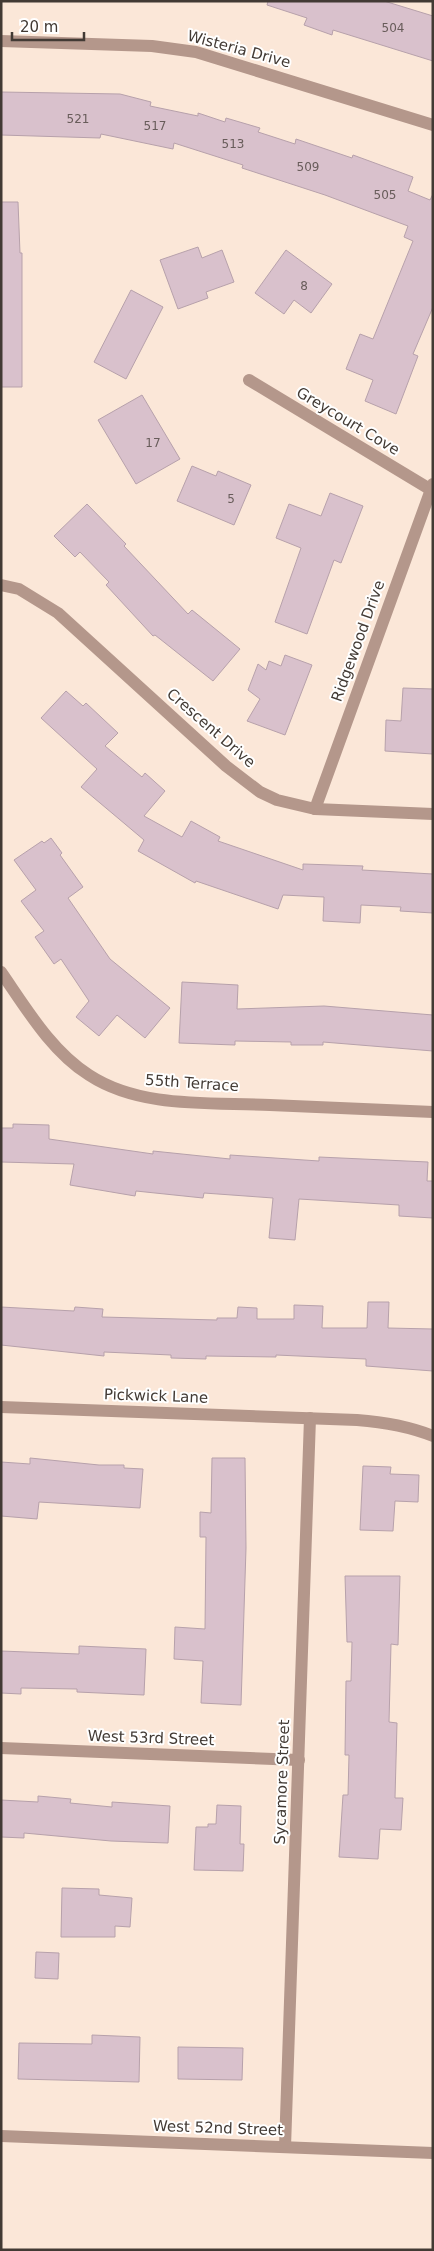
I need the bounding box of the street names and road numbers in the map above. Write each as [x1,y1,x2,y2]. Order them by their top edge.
street label: Wisteria Drive [186,27,292,71]
street label: Greycourt Cove [293,383,403,459]
street label: Ridgewood Drive [328,578,388,704]
street label: Crescent Drive [163,685,259,771]
street label: 55th Terrace [145,1071,239,1095]
street label: Pickwick Lane [104,1385,208,1407]
street label: Sycamore Street [271,1719,293,1845]
street label: West 53rd Street [87,1727,215,1749]
street label: West 52nd Street [153,2117,283,2139]

